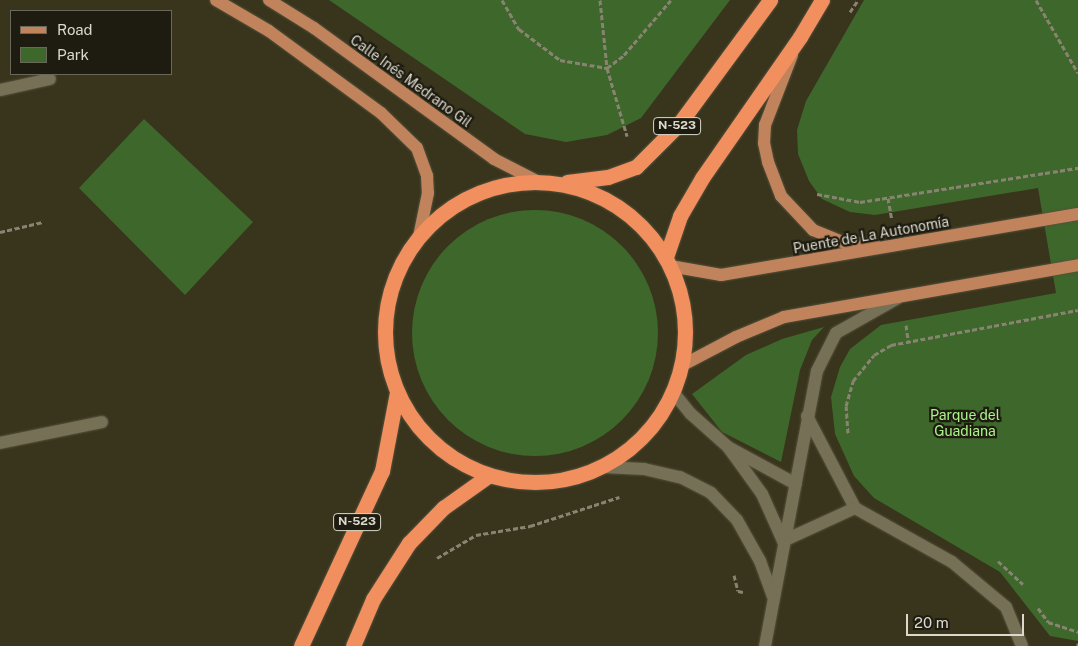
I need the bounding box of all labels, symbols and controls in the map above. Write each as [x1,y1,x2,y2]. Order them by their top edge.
legend [10,10,172,75]
text: Road [57,21,93,38]
street label: Calle Inés Medrano Gil [347,31,475,131]
text: Park [57,46,89,63]
road number: N-523 [652,116,702,136]
street label: Puente de La Autonomía [792,213,950,257]
park label: Parque del Guadiana [930,407,1000,440]
road number: N-523 [332,512,382,532]
scale bar [908,604,1026,636]
text: 20 m [914,614,949,631]

